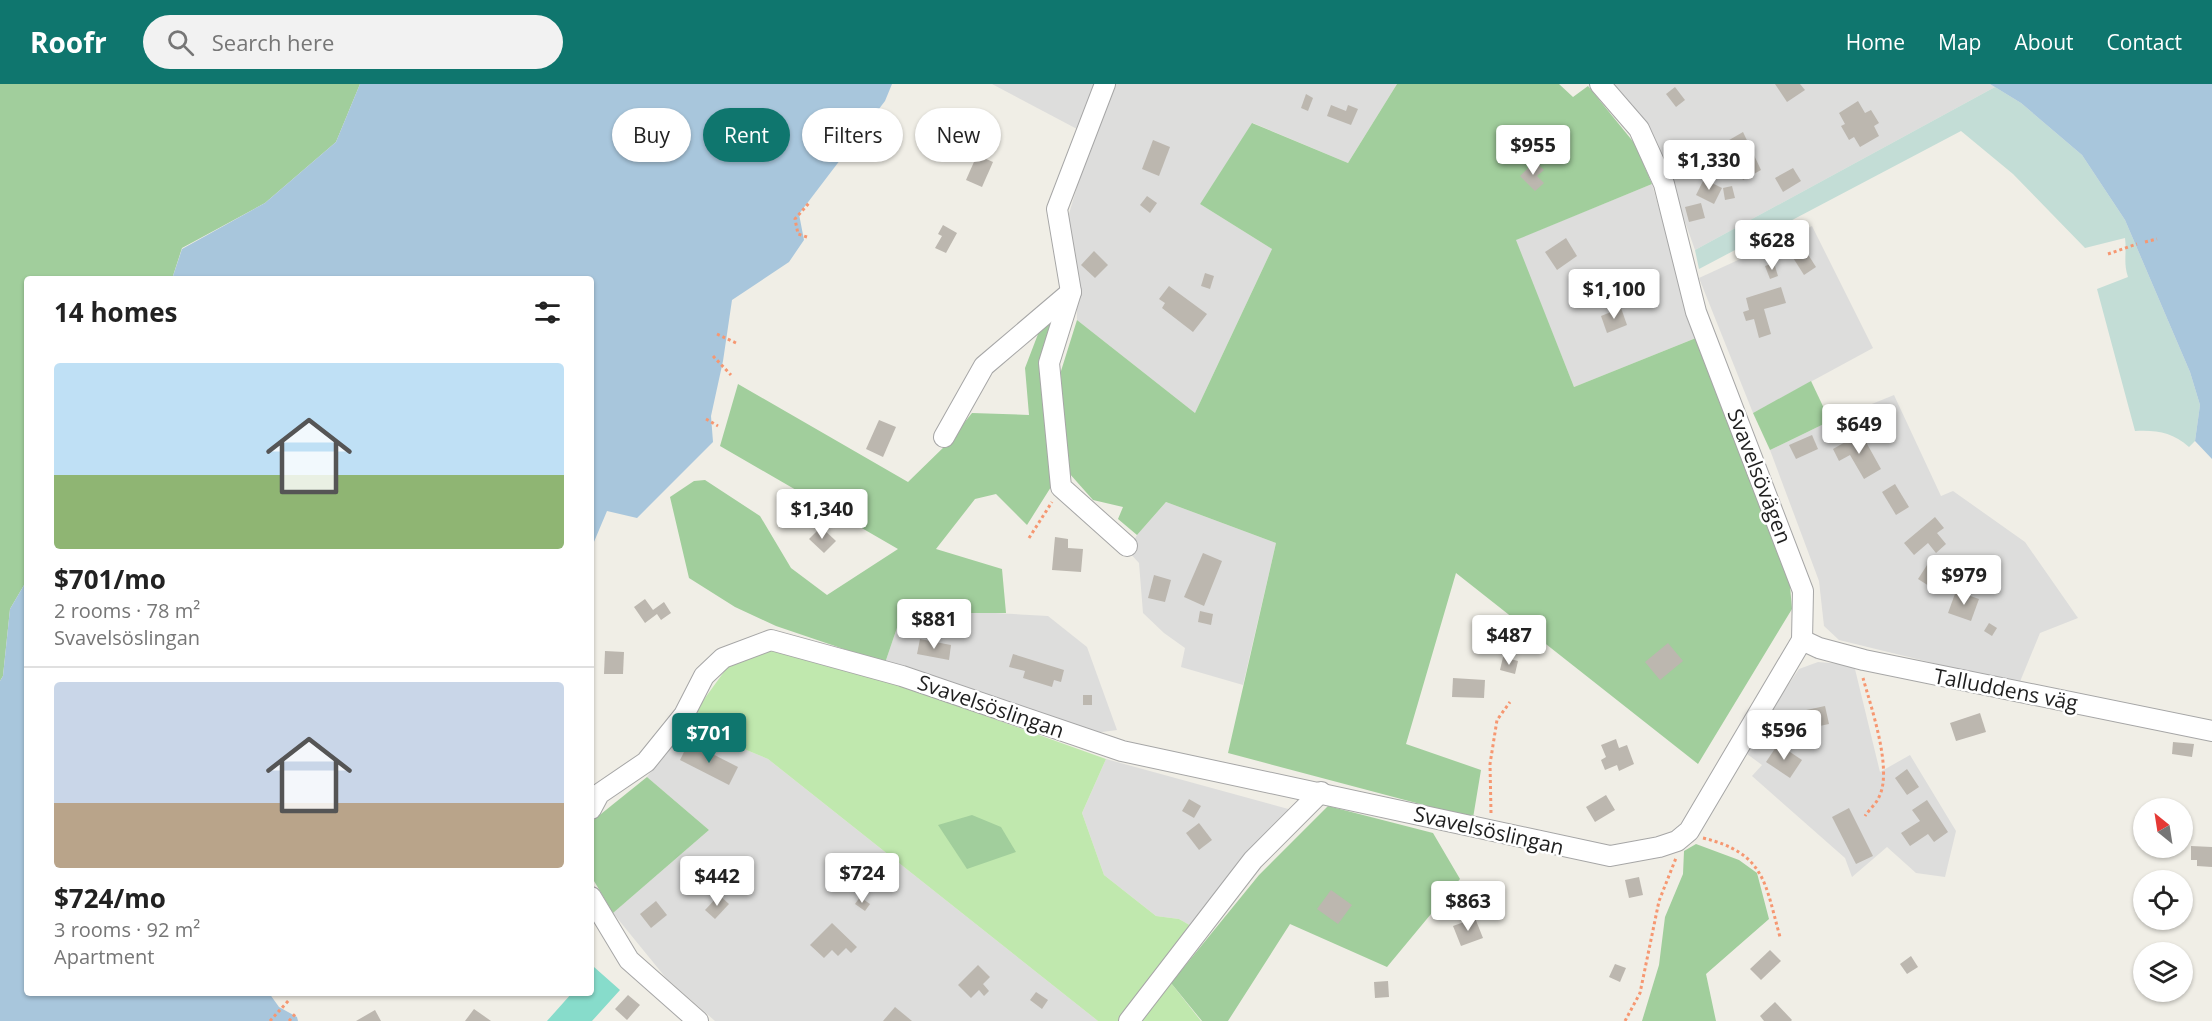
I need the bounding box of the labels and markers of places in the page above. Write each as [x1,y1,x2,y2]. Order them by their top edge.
pin: $955 [1497,125,1569,176]
pin: $1,330 [1660,140,1758,191]
pin: $628 [1736,220,1808,271]
pin: $1,100 [1565,269,1663,320]
pin: $649 [1823,404,1895,455]
pin: $1,340 [773,489,871,540]
pin: $979 [1928,555,2000,606]
pin: $881 [898,599,970,650]
pin: $487 [1473,615,1545,666]
pin: $596 [1748,710,1820,761]
pin: $701 [673,713,745,764]
pin: $724 [826,853,898,904]
pin: $442 [681,856,753,907]
pin: $863 [1432,881,1504,932]

